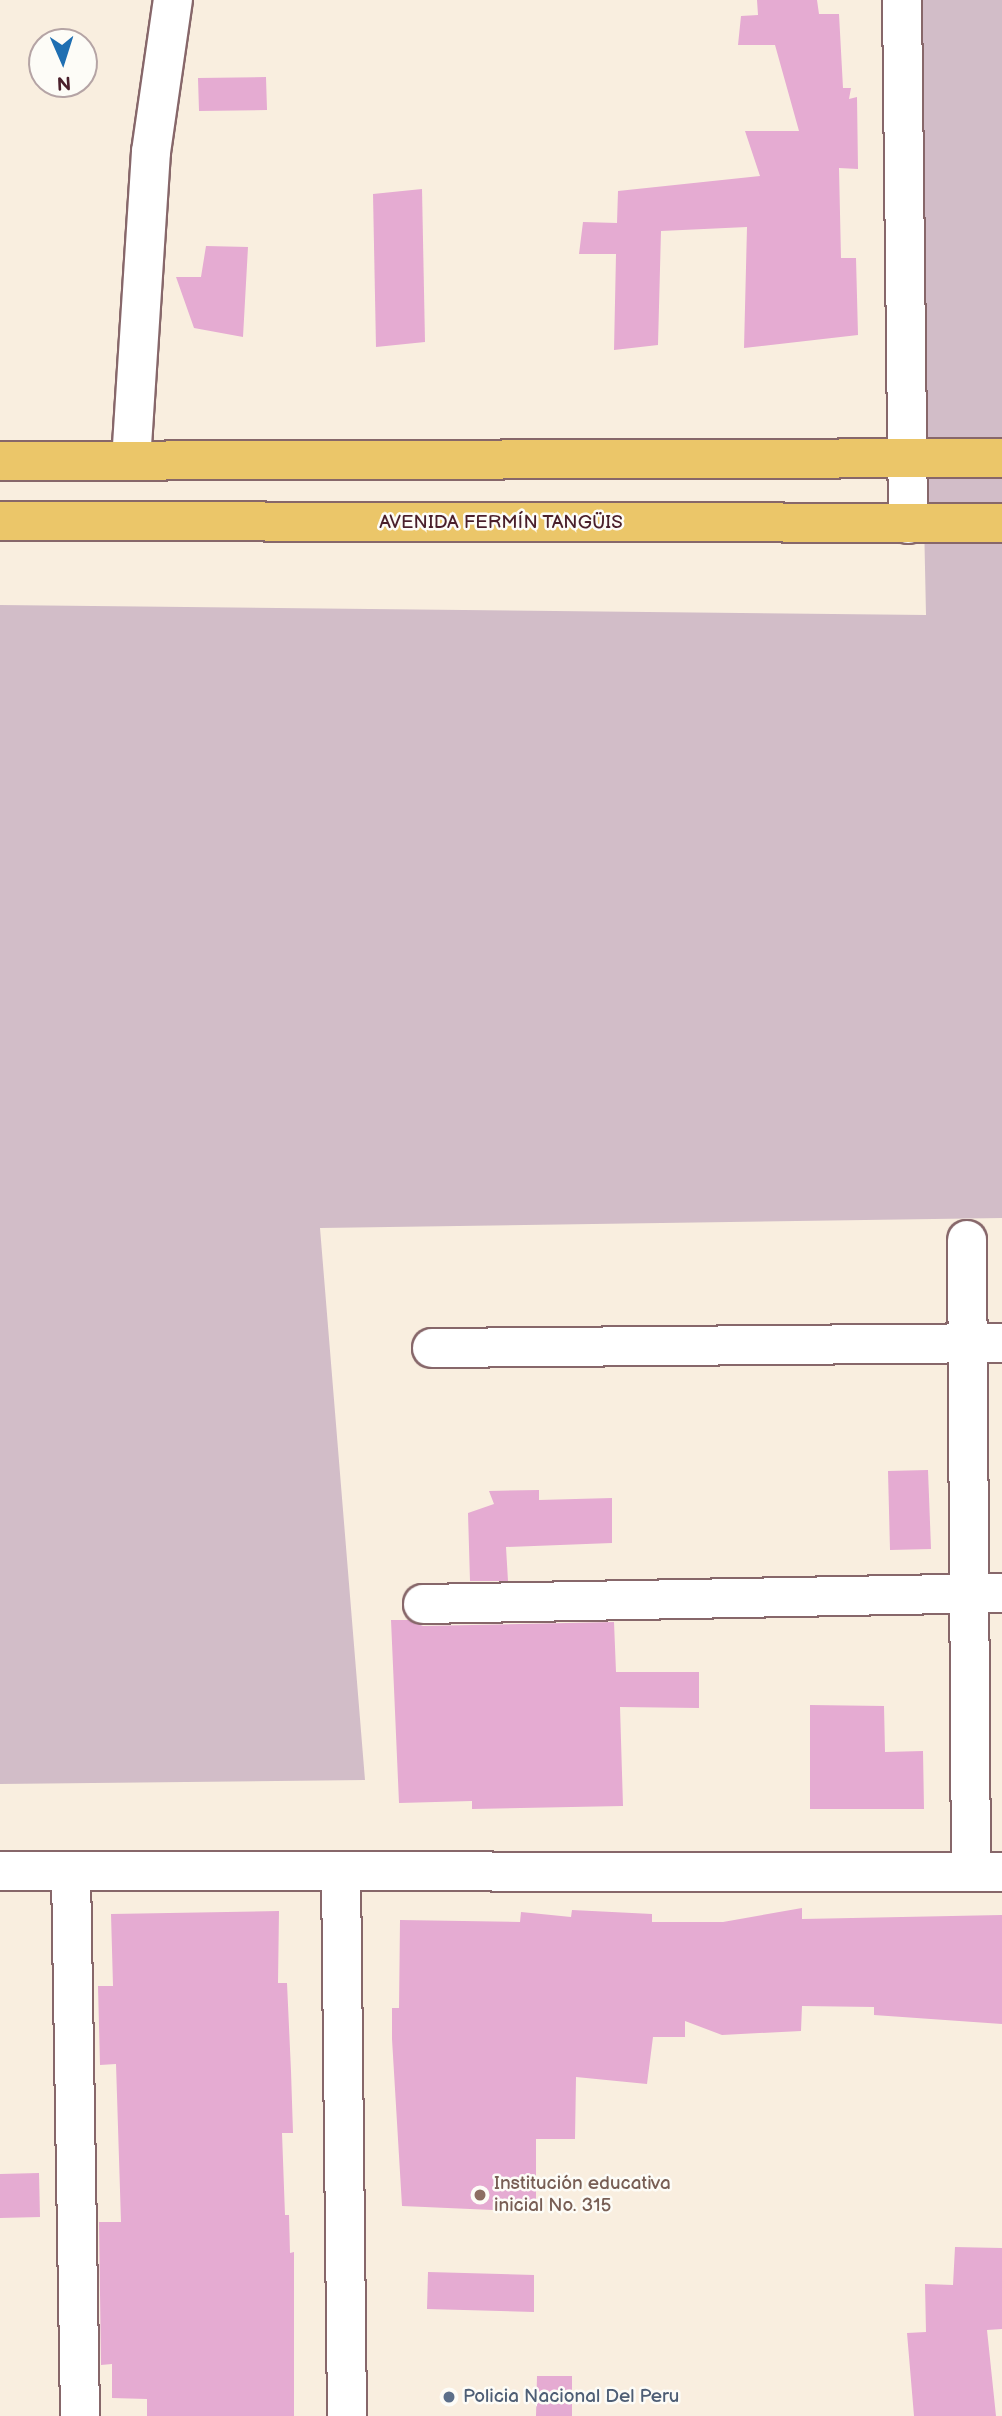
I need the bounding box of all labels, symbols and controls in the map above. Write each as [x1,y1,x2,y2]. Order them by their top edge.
north arrow [28,28,98,98]
text: N [56,71,72,94]
street label: AVENIDA FERMÍN TANGÜIS [379,512,623,534]
place label: Institución educativa inicial No. 315 [494,2173,671,2217]
marker: Institución educativa inicial No. 315 [472,2187,488,2203]
place label: Policia Nacional Del Peru [463,2386,679,2408]
marker: Policia Nacional Del Peru [441,2389,457,2405]

